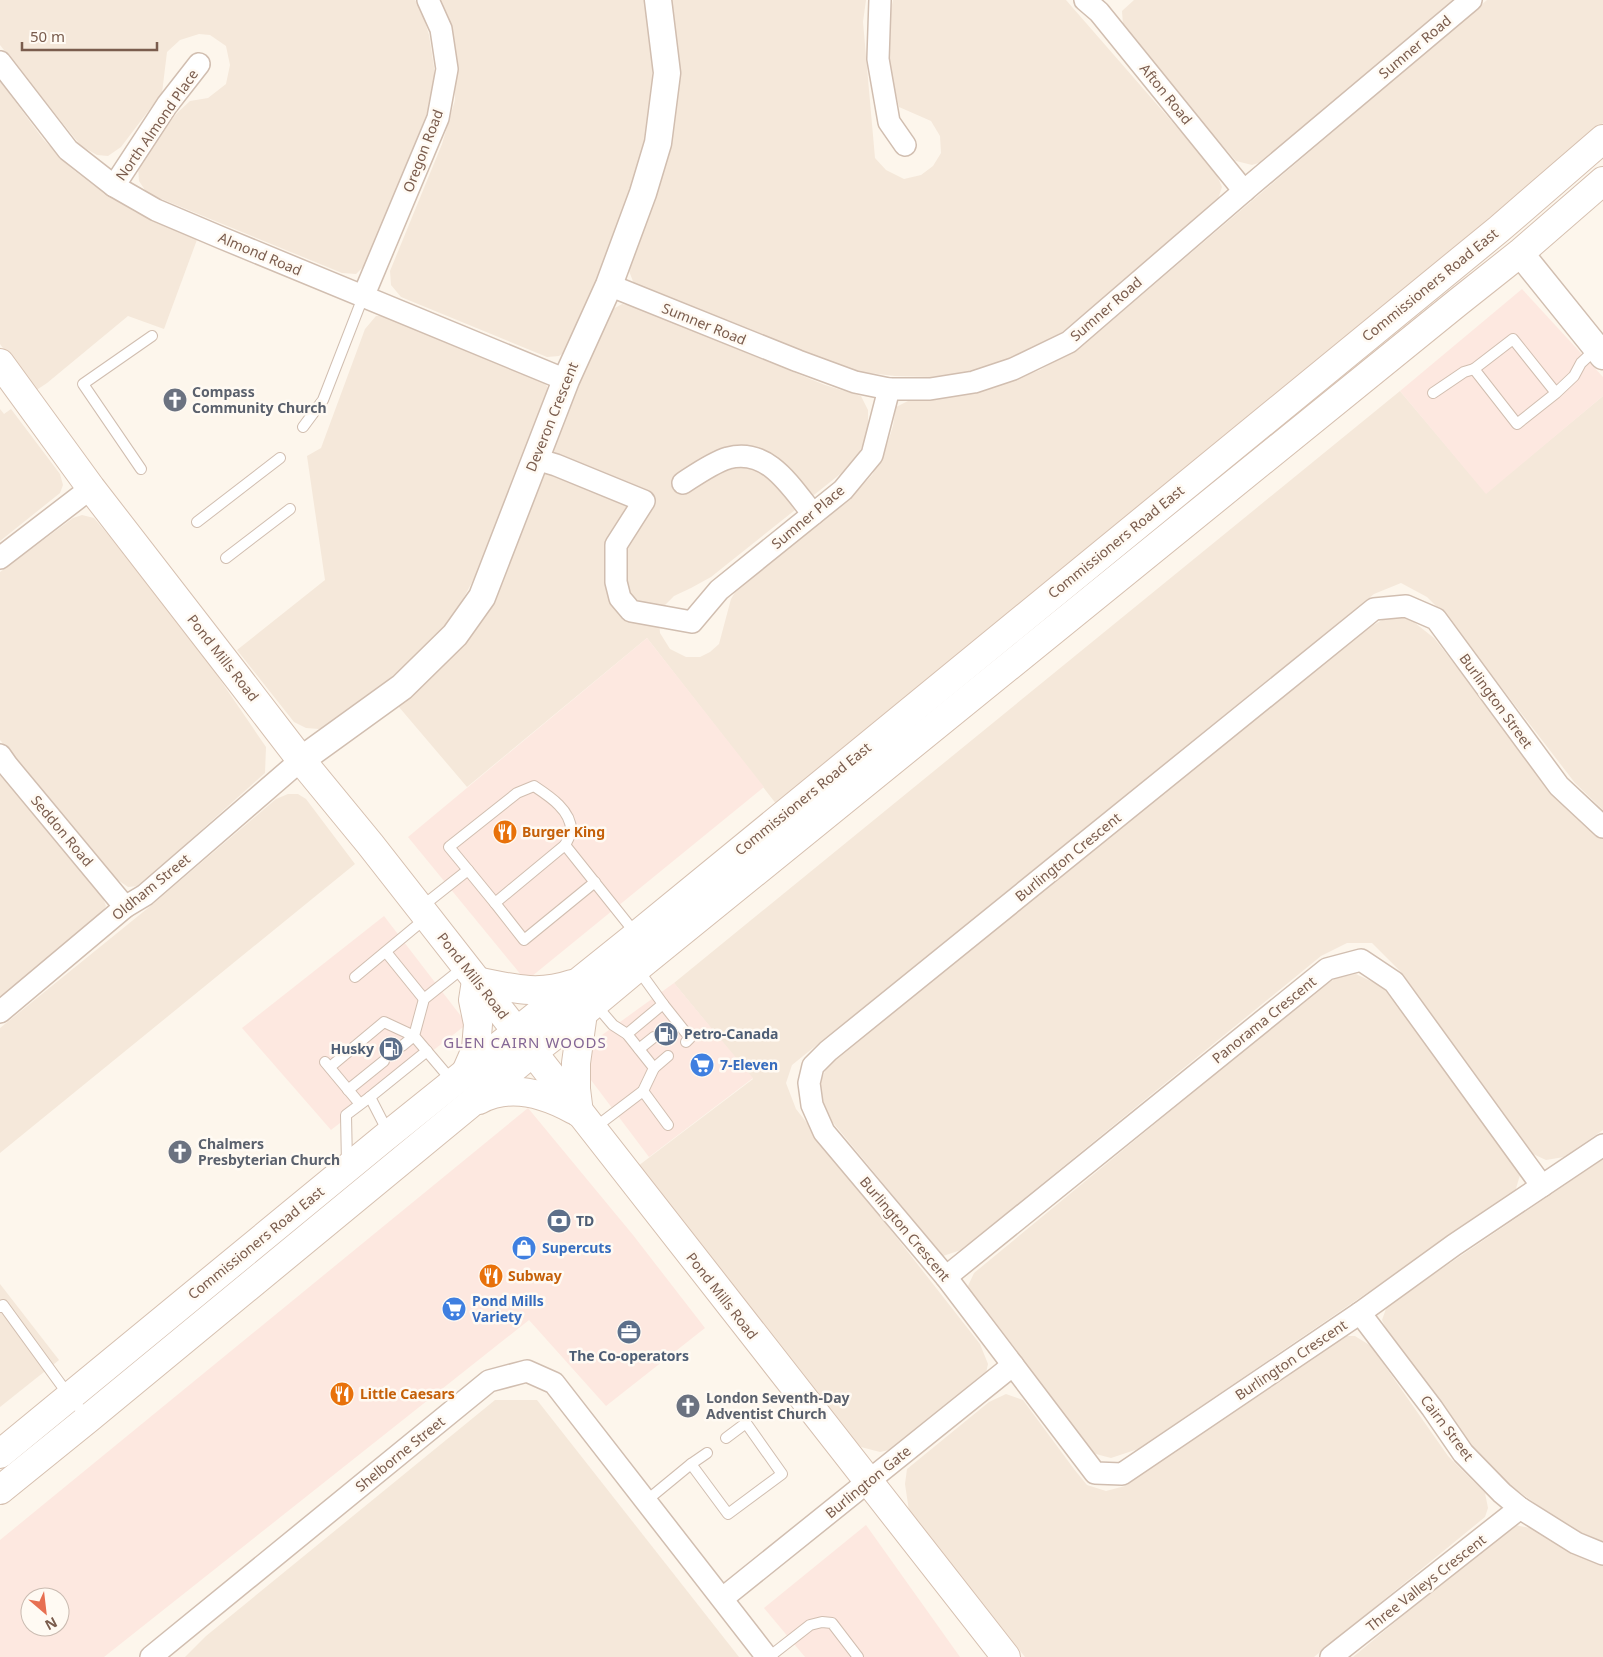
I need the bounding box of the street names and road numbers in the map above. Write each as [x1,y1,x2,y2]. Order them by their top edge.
street label: Sumner Road [1374,11,1455,83]
street label: Afton Road [1136,59,1197,128]
street label: North Almond Place [111,65,202,184]
street label: Oregon Road [398,107,447,195]
street label: Commissioners Road East [1358,224,1502,345]
street label: Almond Road [216,227,305,280]
street label: Sumner Road [1066,272,1146,345]
street label: Sumner Road [659,298,749,349]
street label: Deveron Crescent [521,359,582,474]
street label: Sumner Place [767,480,848,553]
street label: Commissioners Road East [1044,481,1188,602]
street label: Pond Mills Road [183,610,263,705]
street label: Burlington Street [1456,649,1537,752]
street label: Commissioners Road East [731,738,875,859]
street label: Seddon Road [27,791,98,870]
street label: Burlington Crescent [1011,808,1125,905]
street label: Oldham Street [108,849,194,924]
street label: Pond Mills Road [433,928,513,1023]
street label: Panorama Crescent [1208,972,1320,1067]
street label: Burlington Crescent [856,1172,955,1285]
street label: Commissioners Road East [184,1182,328,1303]
street label: Pond Mills Road [682,1248,762,1343]
street label: Burlington Crescent [1231,1315,1350,1404]
street label: Cairn Street [1416,1391,1478,1464]
street label: Shelborne Street [351,1412,448,1496]
street label: Burlington Gate [821,1441,914,1522]
street label: Three Valleys Crescent [1362,1530,1489,1635]

